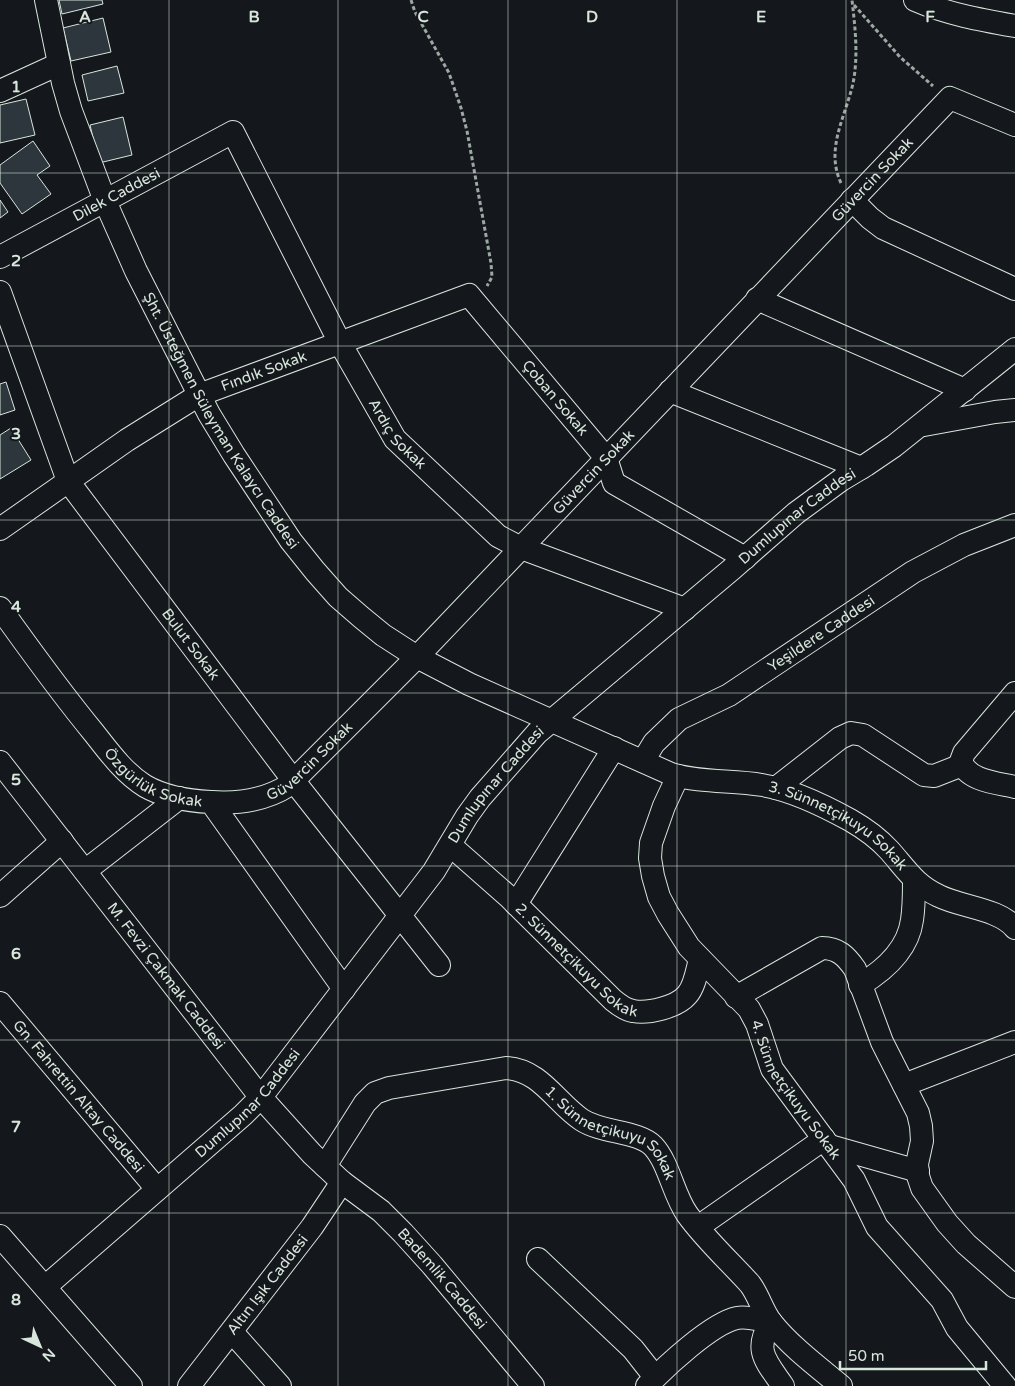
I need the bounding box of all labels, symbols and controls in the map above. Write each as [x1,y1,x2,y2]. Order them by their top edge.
text: A [79,7,91,27]
text: B [248,7,260,27]
text: C [417,7,429,27]
text: D [586,7,598,27]
text: E [756,7,766,27]
text: F [925,7,935,27]
text: 1 [11,77,21,97]
street label: Güvercin Sokak [828,133,917,226]
street label: Dilek Caddesi [70,164,163,225]
text: 2 [11,251,21,271]
street label: Şht. Üsteğmen Süleyman Kalaycı Caddesi [140,290,303,553]
street label: Fındık Sokak [218,347,309,395]
street label: Çoban Sokak [518,356,592,439]
street label: Ardıç Sokak [365,395,430,473]
text: 3 [11,424,21,444]
street label: Güvercin Sokak [549,426,638,518]
street label: Dumlupınar Caddesi [735,464,859,568]
street label: Yeşildere Caddesi [764,591,878,676]
text: 4 [11,597,21,617]
street label: Bulut Sokak [158,605,223,683]
street label: Güvercin Sokak [264,718,356,804]
street label: Dumlupınar Caddesi [444,722,548,846]
street label: Özgürlük Sokak [100,744,203,810]
text: 5 [11,770,21,790]
street label: 3. Sünnetçikuyu Sokak [767,778,911,874]
street label: M. Fevzi Çakmak Caddesi [104,899,229,1053]
street label: 2. Sünnetçikuyu Sokak [512,900,639,1021]
text: 6 [11,944,21,964]
street label: Gn. Fahrettin Altay Caddesi [9,1016,148,1176]
street label: 4. Sünnetçikuyu Sokak [747,1018,845,1163]
street label: Dumlupınar Caddesi [191,1045,304,1162]
street label: 1. Sünnetçikuyu Sokak [541,1082,679,1182]
text: 7 [11,1117,21,1137]
street label: Bademlik Caddesi [394,1224,491,1333]
street label: Altın Işık Caddesi [223,1231,312,1338]
text: 8 [11,1290,21,1310]
north arrow [15,1321,65,1371]
scale bar [840,1338,986,1370]
text: N [39,1345,59,1365]
text: 50 m [848,1347,885,1365]

